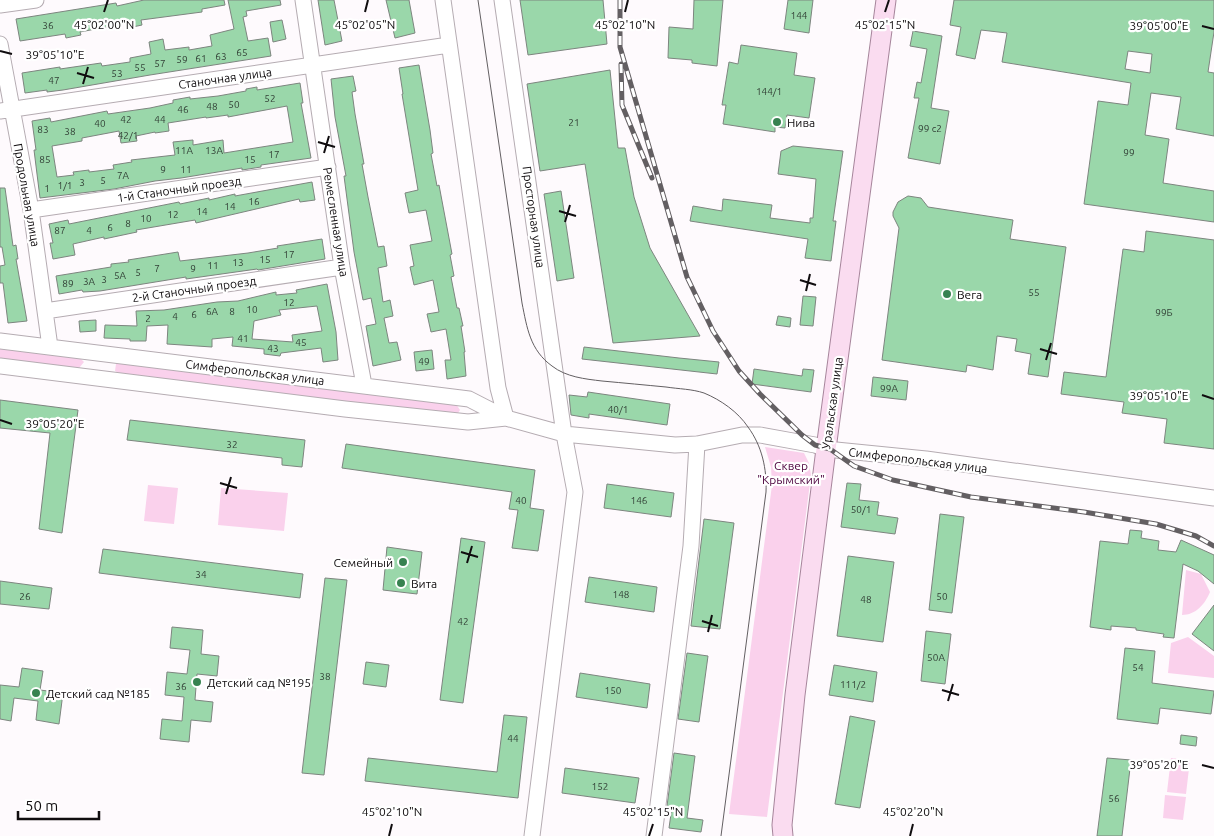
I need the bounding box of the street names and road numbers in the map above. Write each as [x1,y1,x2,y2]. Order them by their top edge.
street label: Станочная улица [177,65,273,91]
street label: Продольная улица [11,142,43,248]
street label: Просторная улица [520,165,548,269]
street label: Ремесленная улица [321,166,351,278]
street label: 1-й Станочный проезд [116,174,242,204]
street label: 2-й Станочный проезд [131,274,257,304]
street label: Уральская улица [819,356,845,450]
street label: Симферопольская улица [185,357,325,387]
street label: Симферопольская улица [848,445,988,475]

